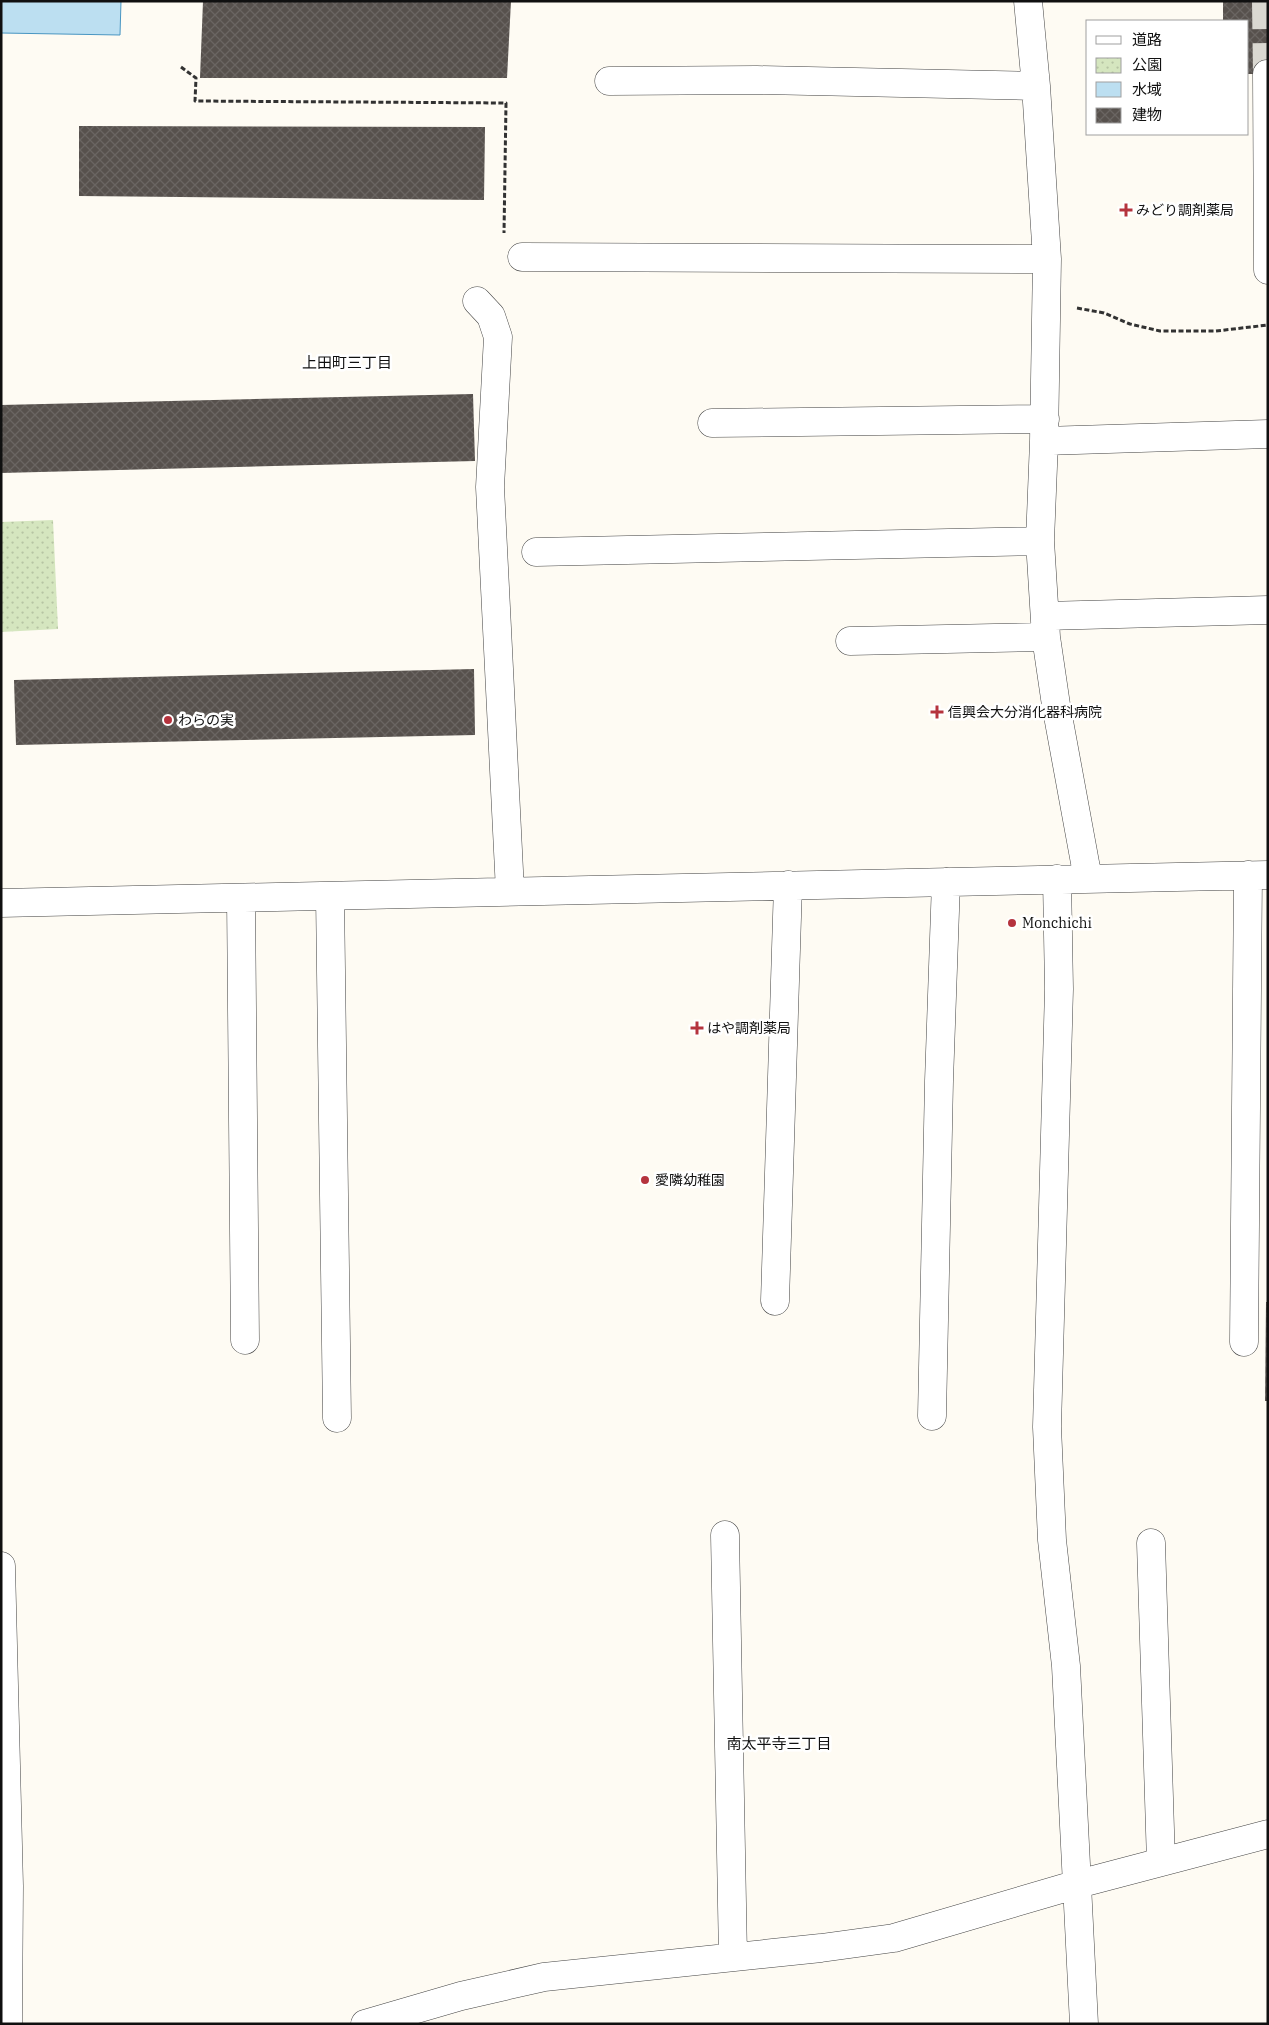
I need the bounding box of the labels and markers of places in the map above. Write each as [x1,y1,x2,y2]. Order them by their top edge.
place label: みどり調剤薬局 [1136,201,1234,219]
marker: みどり調剤薬局 [1120,204,1132,216]
place label: 信興会大分消化器科病院 [948,703,1102,721]
marker: 信興会大分消化器科病院 [930,705,944,719]
place label: わらの実 [178,711,234,729]
marker: わらの実 [162,714,174,726]
place label: Monchichi [1022,914,1092,932]
marker: Monchichi [1006,917,1018,929]
place label: はや調剤薬局 [707,1019,791,1037]
marker: はや調剤薬局 [691,1022,703,1034]
place label: 愛隣幼稚園 [655,1171,725,1189]
marker: 愛隣幼稚園 [639,1174,651,1186]

